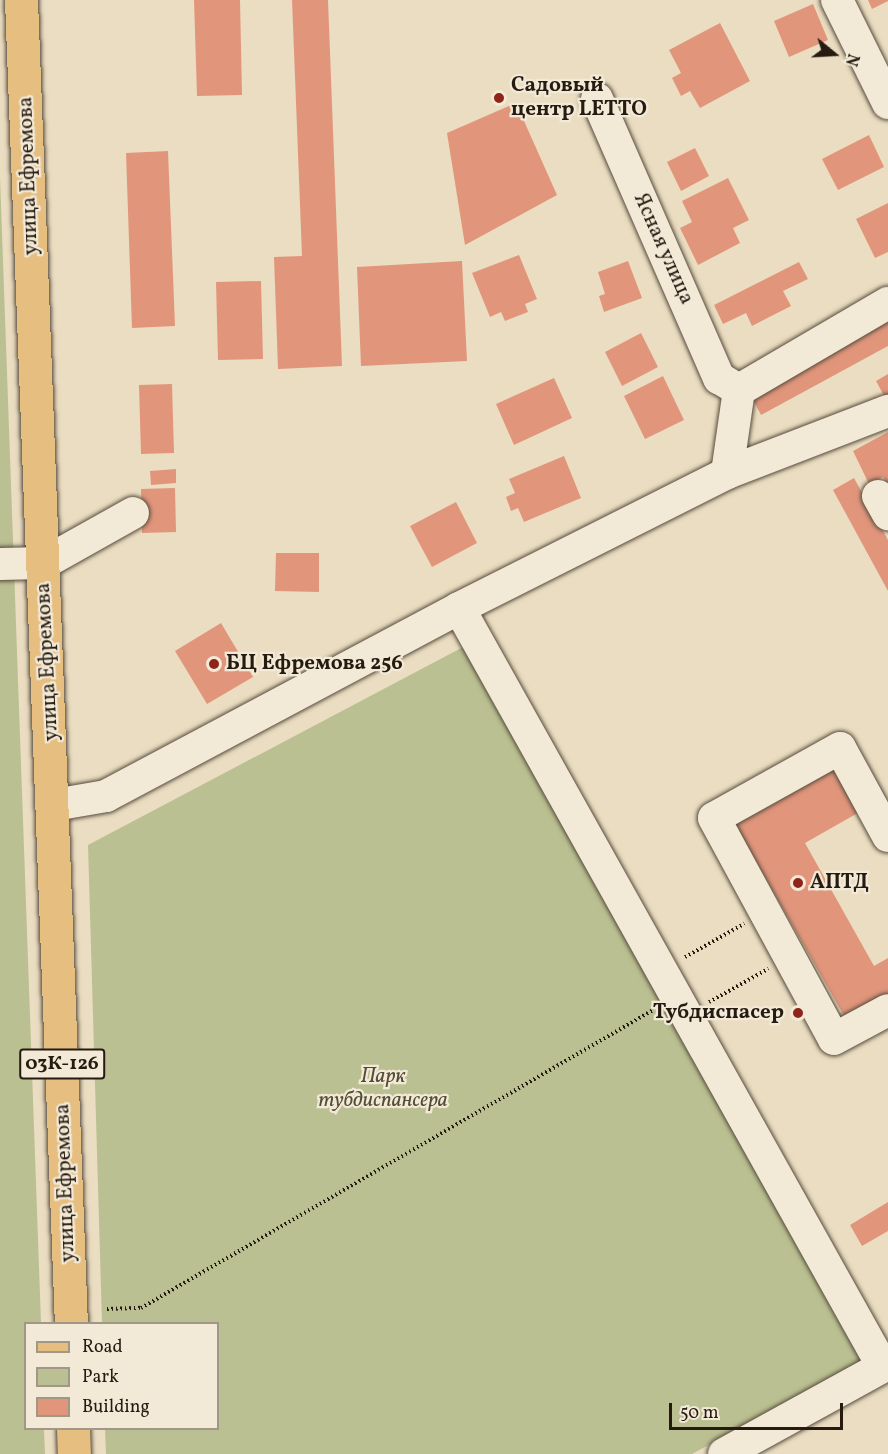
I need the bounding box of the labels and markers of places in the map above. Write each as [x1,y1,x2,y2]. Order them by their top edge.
place label: Садовый центр LETTO [511,73,647,123]
marker: Садовый центр LETTO [492,91,506,105]
place label: БЦ Ефремова 256 [226,651,403,677]
marker: БЦ Ефремова 256 [207,657,221,671]
place label: АПТД [810,870,869,896]
marker: АПТД [791,876,805,890]
place label: Тубдиспасер [653,1000,784,1026]
marker: Тубдиспасер [789,1004,807,1022]

